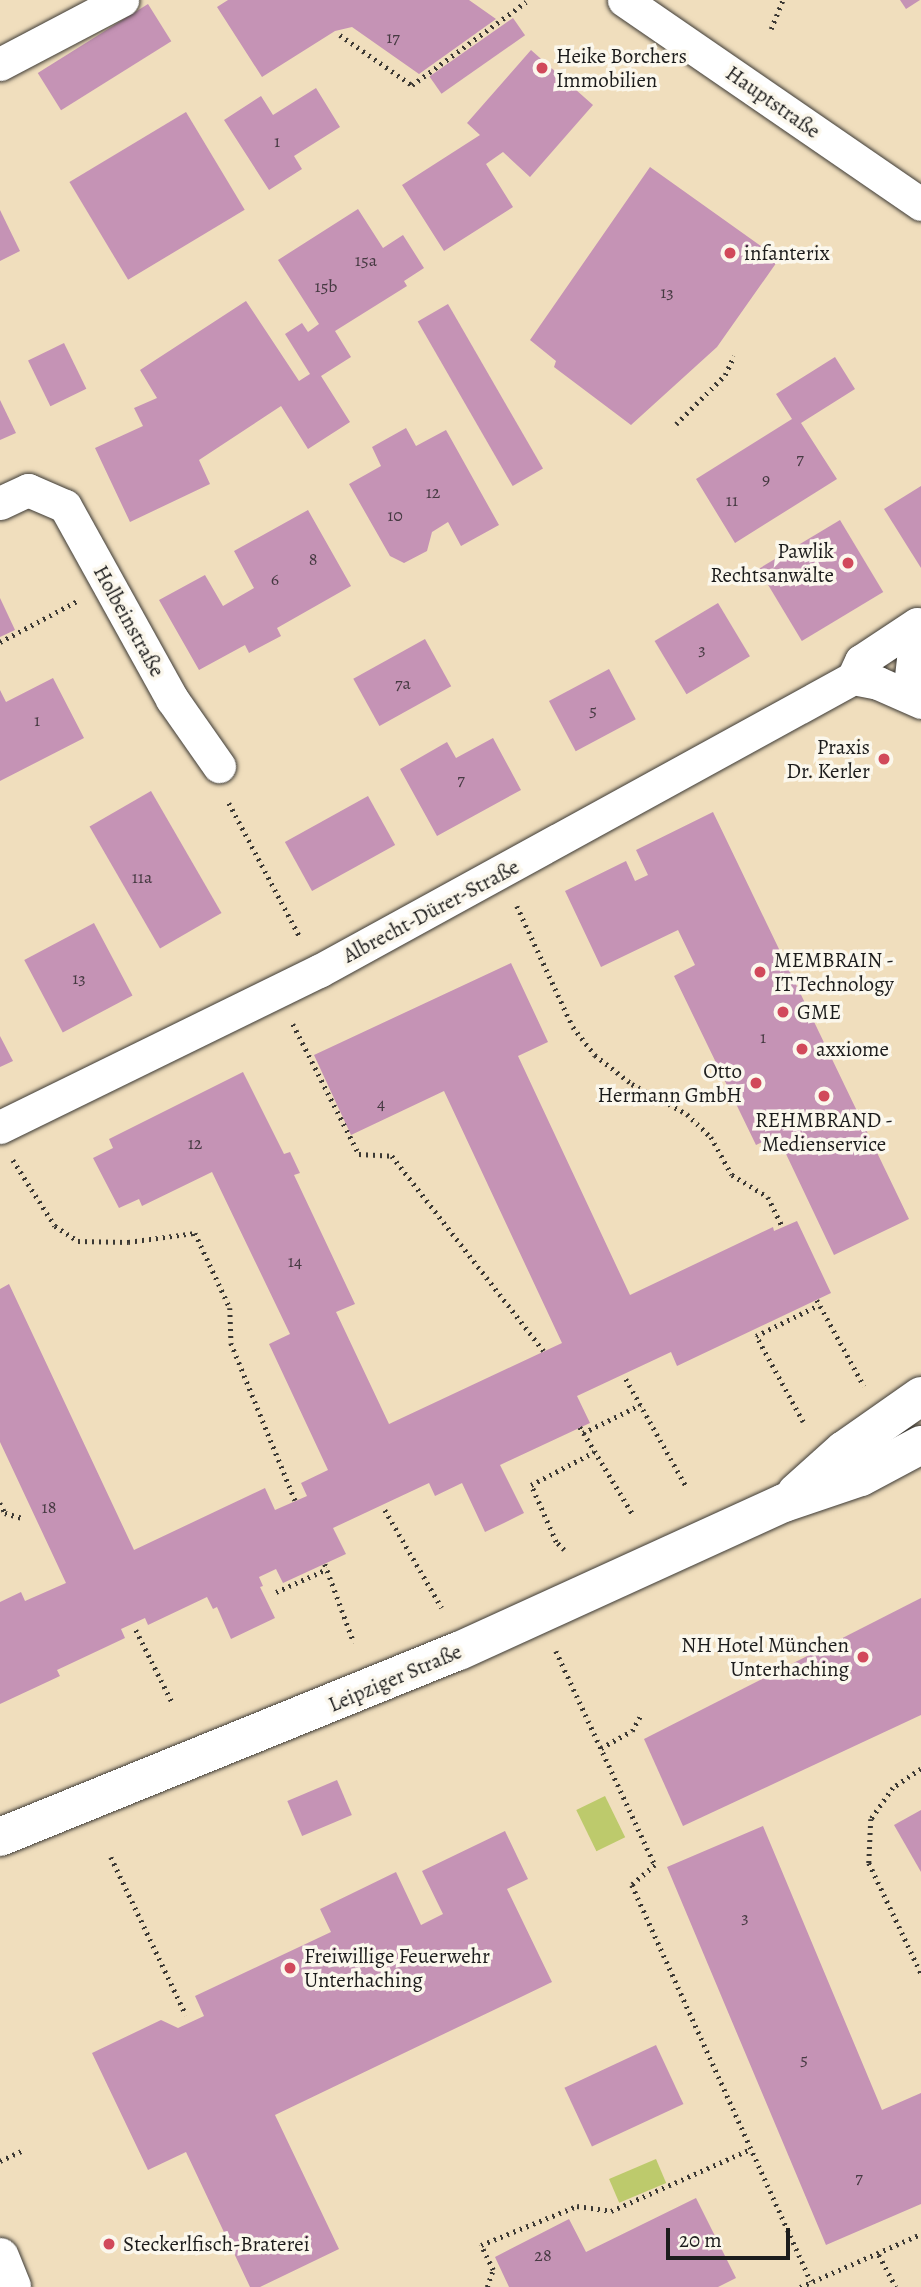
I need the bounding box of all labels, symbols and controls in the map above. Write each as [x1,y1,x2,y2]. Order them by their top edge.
house number: 17 [386,26,400,48]
place label: Heike Borchers Immobilien [556,43,687,93]
marker: Heike Borchers Immobilien [534,60,550,76]
street label: Hauptstraße [721,60,825,144]
house number: 1 [274,130,280,152]
place label: infanterix [744,240,830,266]
marker: infanterix [722,245,738,261]
house number: 15a [355,249,377,271]
house number: 15b [314,275,338,297]
house number: 13 [660,281,674,303]
house number: 7 [796,447,804,469]
house number: 9 [762,468,770,490]
house number: 12 [426,481,440,503]
house number: 11 [726,489,738,511]
house number: 10 [387,504,403,526]
place label: Pawlik Rechtsanwälte [710,538,834,588]
house number: 8 [309,548,317,570]
marker: Pawlik Rechtsanwälte [840,555,856,571]
street label: Holbeinstraße [88,561,170,681]
house number: 6 [271,568,279,590]
house number: 3 [698,638,706,660]
house number: 7a [395,672,411,694]
house number: 5 [589,699,597,721]
house number: 1 [34,709,40,731]
place label: Praxis Dr. Kerler [786,734,870,784]
marker: Praxis Dr. Kerler [876,751,892,767]
house number: 7 [457,768,465,790]
street label: Albrecht-Dürer-Straße [339,854,523,968]
house number: 11a [132,866,152,888]
place label: MEMBRAIN - IT Technology [774,947,894,997]
marker: MEMBRAIN - IT Technology [752,964,768,980]
house number: 13 [72,967,86,989]
place label: GME [797,999,841,1025]
marker: GME [775,1004,791,1020]
house number: 1 [760,1026,766,1048]
place label: axxiome [816,1036,889,1062]
marker: axxiome [794,1041,810,1057]
place label: Otto Hermann GmbH [598,1058,742,1108]
marker: Otto Hermann GmbH [748,1075,764,1091]
marker: REHMBRAND - Medienservice [816,1088,832,1104]
house number: 4 [377,1092,385,1114]
place label: REHMBRAND - Medienservice [755,1107,893,1157]
house number: 12 [188,1132,202,1154]
house number: 14 [288,1250,302,1272]
house number: 18 [42,1496,56,1518]
place label: NH Hotel München Unterhaching [681,1632,849,1682]
street label: Leipziger Straße [325,1639,465,1717]
marker: NH Hotel München Unterhaching [855,1649,871,1665]
house number: 3 [741,1906,749,1928]
place label: Freiwillige Feuerwehr Unterhaching [304,1943,490,1993]
marker: Freiwillige Feuerwehr Unterhaching [282,1960,298,1976]
house number: 5 [800,2048,808,2070]
house number: 7 [855,2166,863,2188]
scale bar [669,2214,793,2258]
text: 20 m [679,2226,722,2254]
place label: Steckerlfisch-Braterei [123,2231,310,2257]
marker: Steckerlfisch-Braterei [101,2236,117,2252]
house number: 28 [534,2244,552,2266]

